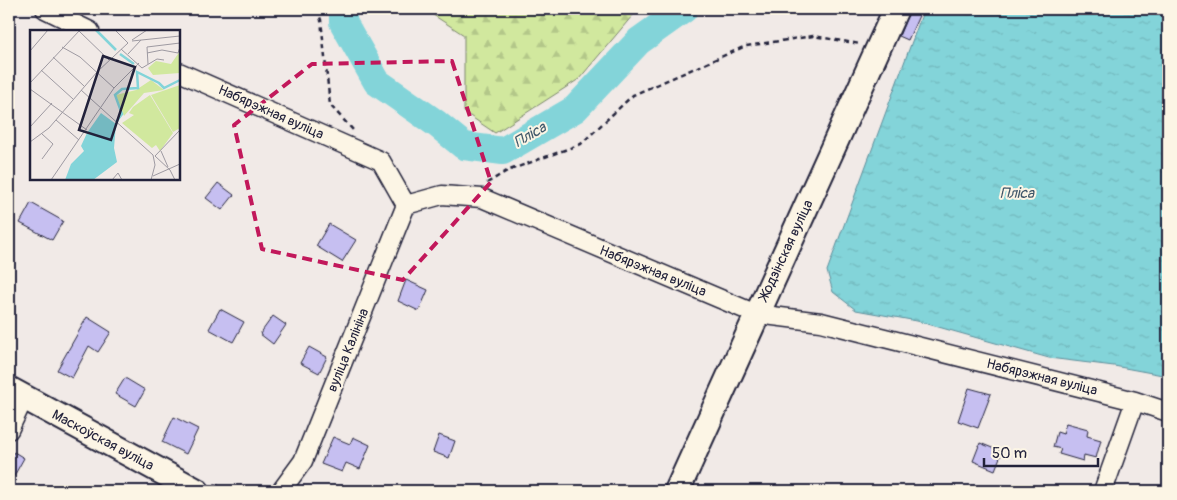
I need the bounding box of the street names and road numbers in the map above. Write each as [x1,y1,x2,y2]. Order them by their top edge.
street label: Набярэжная вуліца [216,81,326,143]
street label: Жодзінская вуліца [754,197,817,305]
street label: Набярэжная вуліца [597,242,709,300]
street label: вуліца Калініна [324,306,372,394]
street label: Набярэжная вуліца [985,355,1099,399]
street label: Маскоўская вуліца [49,406,157,474]

